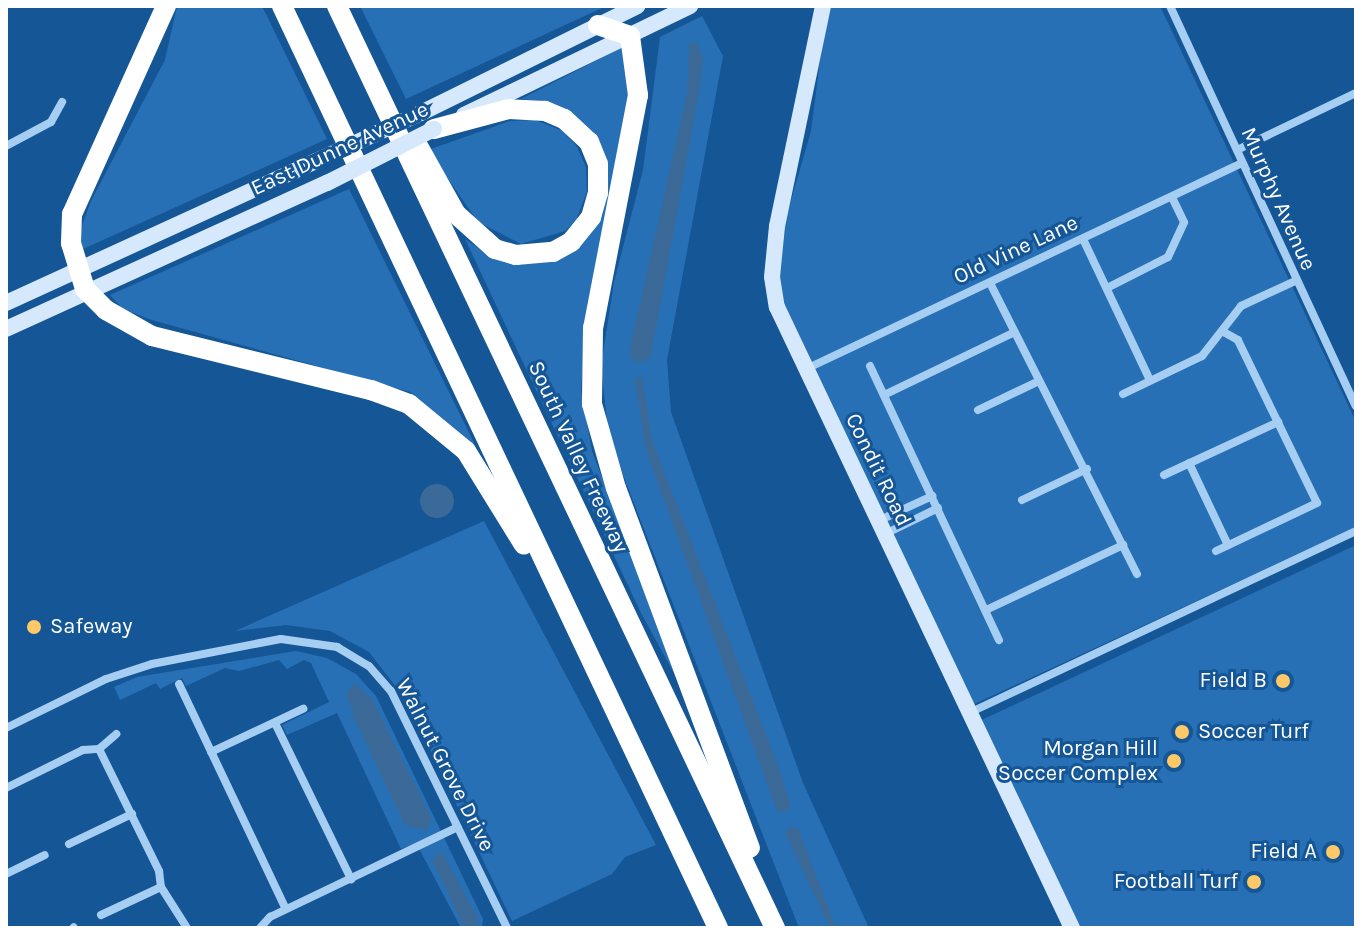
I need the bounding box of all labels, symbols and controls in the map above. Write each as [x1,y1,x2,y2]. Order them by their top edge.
street label: East Dunne Avenue [247,96,433,202]
street label: Murphy Avenue [1235,123,1321,275]
street label: Old Vine Lane [950,210,1082,290]
street label: South Valley Freeway [522,357,634,557]
street label: Condit Road [839,409,917,531]
place label: Safeway [50,614,133,640]
marker: Safeway [25,618,43,636]
place label: Field B [1200,668,1267,694]
marker: Field B [1274,672,1292,690]
street label: Walnut Grove Drive [390,674,500,856]
place label: Soccer Turf [1198,719,1309,745]
marker: Soccer Turf [1173,723,1191,741]
place label: Morgan Hill Soccer Complex [998,735,1158,786]
marker: Morgan Hill Soccer Complex [1165,752,1183,770]
place label: Field A [1251,839,1317,865]
marker: Field A [1324,843,1342,861]
place label: Football Turf [1114,869,1238,895]
marker: Football Turf [1245,873,1263,891]

